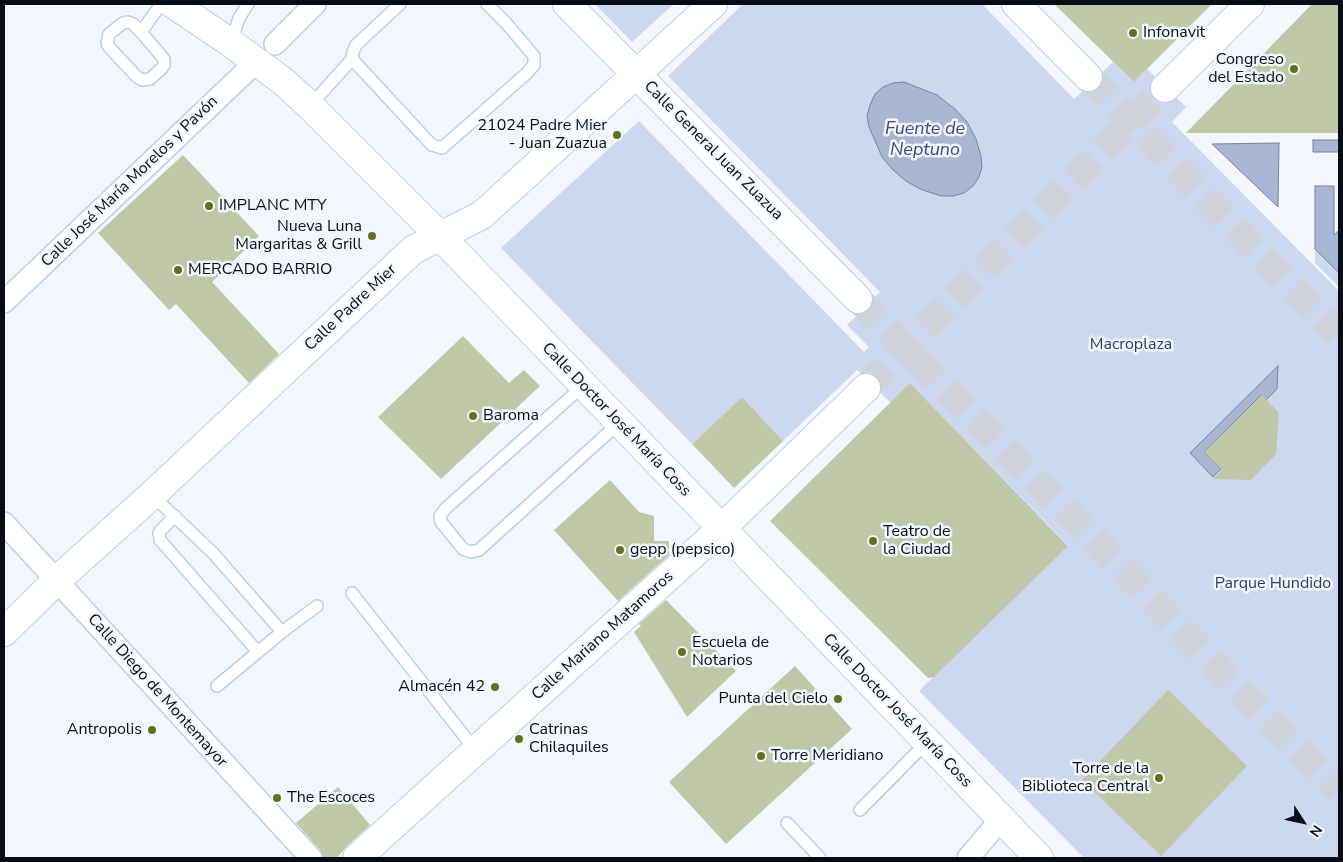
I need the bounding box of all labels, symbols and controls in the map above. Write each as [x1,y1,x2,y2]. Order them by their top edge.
place label: Infonavit [1143,23,1205,43]
marker: Infonavit [1127,27,1139,39]
place label: Congreso del Estado [1208,50,1284,88]
marker: Congreso del Estado [1288,63,1300,75]
street label: Calle General Juan Zuazua [639,77,787,225]
street label: Calle José María Morelos y Pavón [38,92,222,272]
place label: 21024 Padre Mier - Juan Zuazua [477,116,607,154]
water label: Fuente de Neptuno [885,119,965,162]
marker: 21024 Padre Mier - Juan Zuazua [611,129,623,141]
place label: IMPLANC MTY [219,196,327,216]
marker: IMPLANC MTY [203,200,215,212]
place label: Nueva Luna Margaritas & Grill [235,217,362,255]
marker: Nueva Luna Margaritas & Grill [366,230,378,242]
place label: MERCADO BARRIO [188,260,332,280]
street label: Calle Padre Mier [301,261,401,355]
marker: MERCADO BARRIO [172,264,184,276]
park label: Macroplaza [1090,335,1172,355]
street label: Calle Doctor José María Coss [537,339,695,501]
place label: Baroma [483,406,539,426]
marker: Baroma [467,410,479,422]
place label: Teatro de la Ciudad [883,522,951,560]
marker: Teatro de la Ciudad [867,535,879,547]
place label: gepp (pepsico) [630,540,735,560]
marker: gepp (pepsico) [614,544,626,556]
street label: Calle Mariano Matamoros [528,567,678,705]
park label: Parque Hundido [1215,574,1331,594]
street label: Calle Diego de Montemayor [83,610,231,772]
street label: Calle Doctor José María Coss [818,630,976,792]
place label: Escuela de Notarios [692,633,769,671]
marker: Escuela de Notarios [676,646,688,658]
place label: Almacén 42 [398,677,485,697]
marker: Almacén 42 [489,681,501,693]
place label: Punta del Cielo [718,689,828,709]
marker: Punta del Cielo [832,693,844,705]
place label: Antropolis [67,720,142,740]
place label: Catrinas Chilaquiles [529,720,609,758]
marker: Antropolis [146,724,158,736]
marker: Catrinas Chilaquiles [513,733,525,745]
place label: Torre Meridiano [771,746,883,766]
marker: Torre Meridiano [755,750,767,762]
place label: Torre de la Biblioteca Central [1022,759,1149,797]
marker: Torre de la Biblioteca Central [1153,772,1165,784]
place label: The Escoces [287,788,375,808]
marker: The Escoces [271,792,283,804]
north arrow [1278,797,1328,847]
text: N [1305,821,1326,841]

